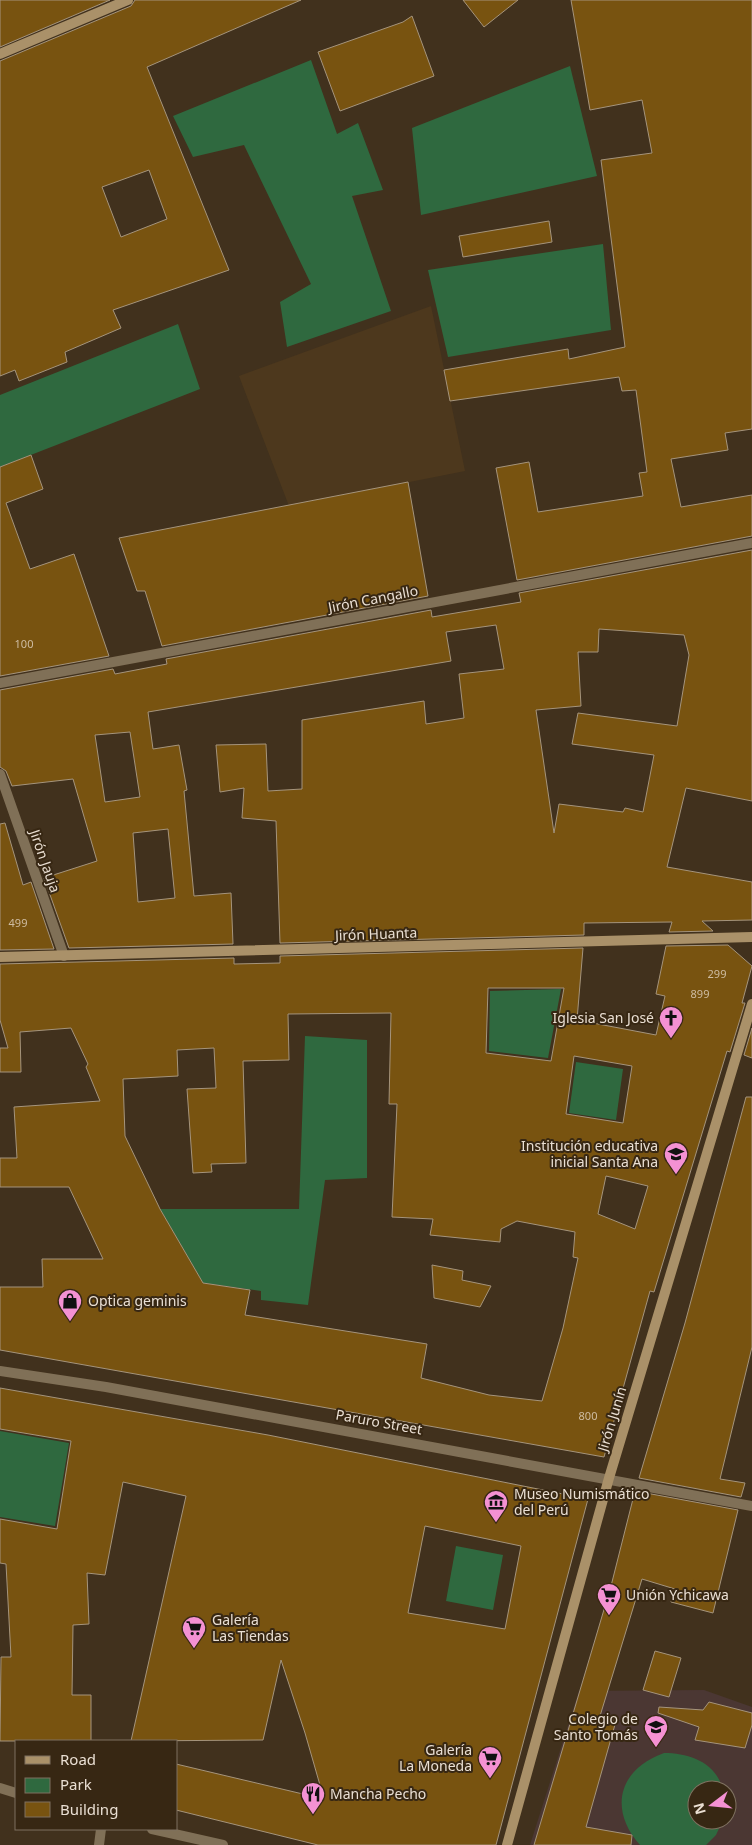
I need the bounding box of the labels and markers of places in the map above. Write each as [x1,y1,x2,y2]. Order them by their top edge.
church icon: Iglesia San José [658,1005,684,1039]
place label: Iglesia San José [553,1008,654,1027]
place label: Institución educativa inicial Santa Ana [521,1136,658,1171]
school or university icon: Institución educativa inicial Santa Ana [663,1141,689,1175]
shop icon: Optica geminis [57,1288,83,1322]
place label: Optica geminis [88,1291,187,1310]
place label: Museo Numismático del Perú [514,1484,650,1519]
museum icon: Museo Numismático del Perú [483,1489,509,1523]
supermarket icon: Unión Ychicawa [596,1582,622,1616]
place label: Unión Ychicawa [626,1585,729,1604]
place label: Galería Las Tiendas [212,1610,289,1645]
supermarket icon: Galería Las Tiendas [181,1615,207,1649]
place label: Colegio de Santo Tomás [554,1709,638,1744]
school or university icon: Colegio de Santo Tomás [643,1714,669,1748]
place label: Galería La Moneda [399,1740,472,1775]
supermarket icon: Galería La Moneda [477,1745,503,1779]
restaurant icon: Mancha Pecho [300,1781,326,1815]
place label: Mancha Pecho [330,1784,426,1803]

